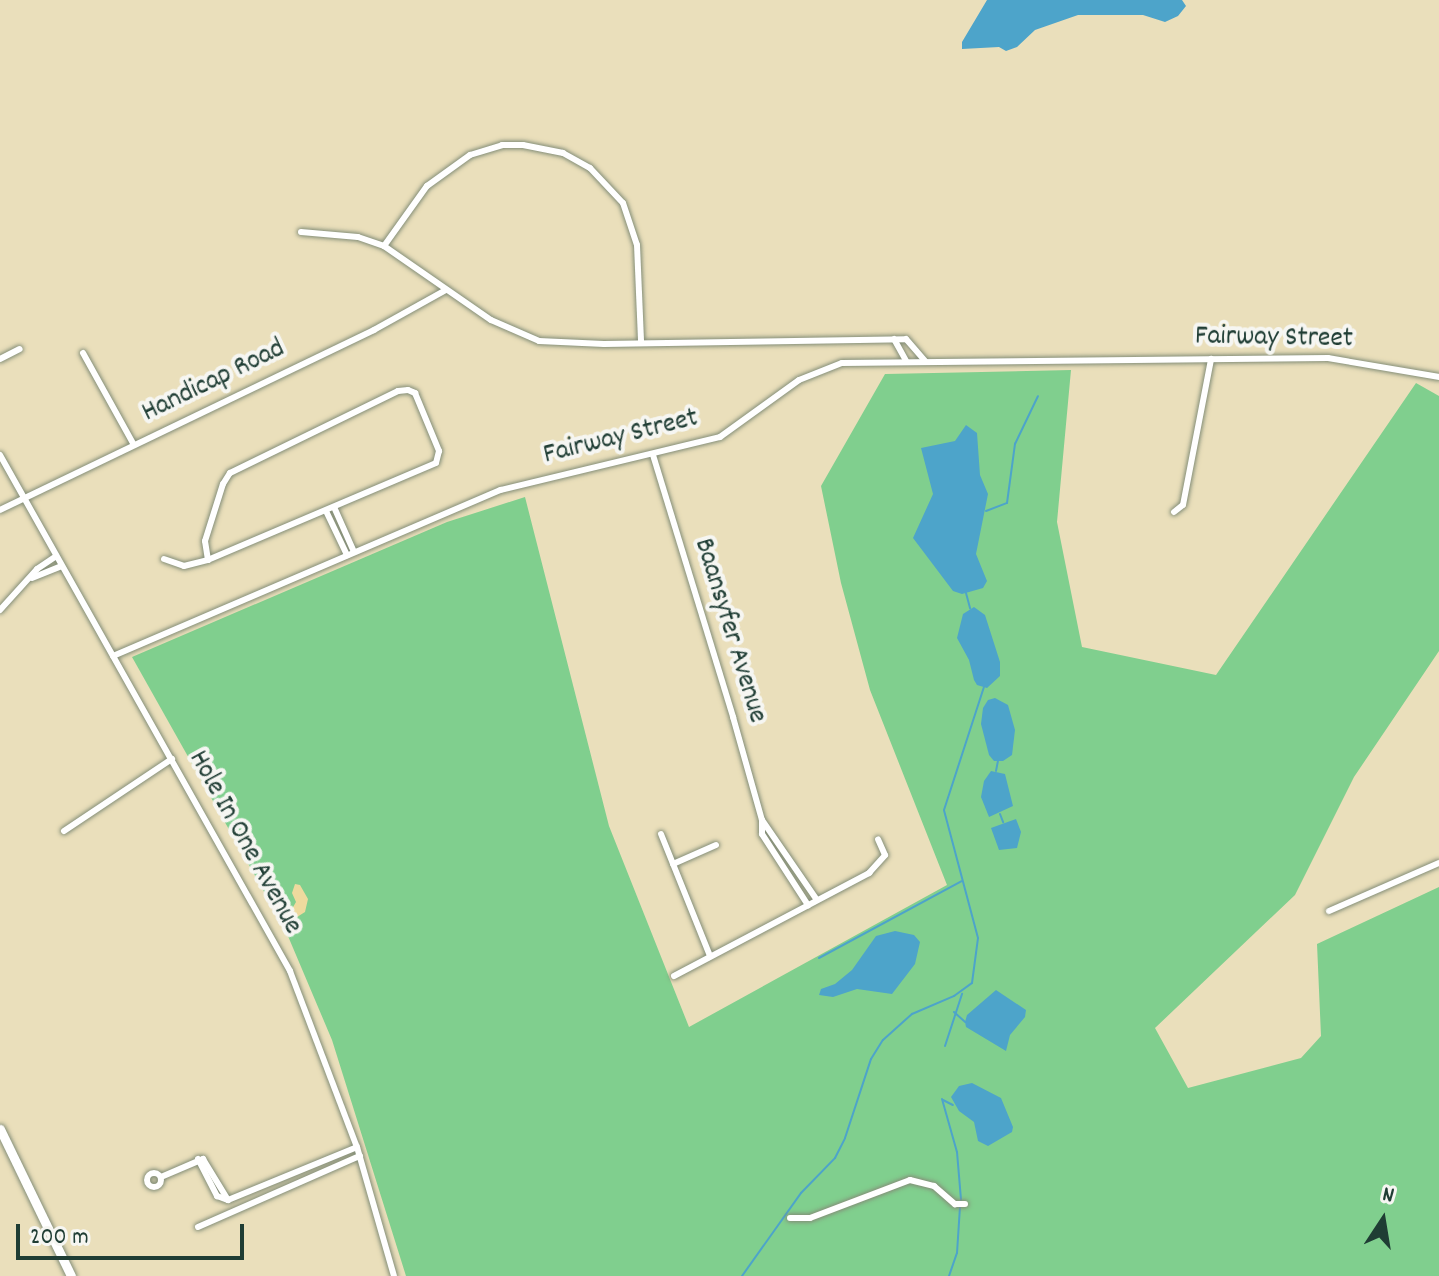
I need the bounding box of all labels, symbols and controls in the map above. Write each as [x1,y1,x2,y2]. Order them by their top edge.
street label: Fairway Street [1195,321,1353,357]
street label: Handicap Road [137,333,291,431]
street label: Fairway Street [540,403,702,473]
street label: Baansyfer Avenue [685,535,773,727]
street label: Hole In One Avenue [180,745,308,941]
north arrow [1343,1180,1423,1260]
text: N [1380,1180,1397,1212]
scale bar [20,1208,248,1258]
text: 200 m [30,1221,89,1255]

